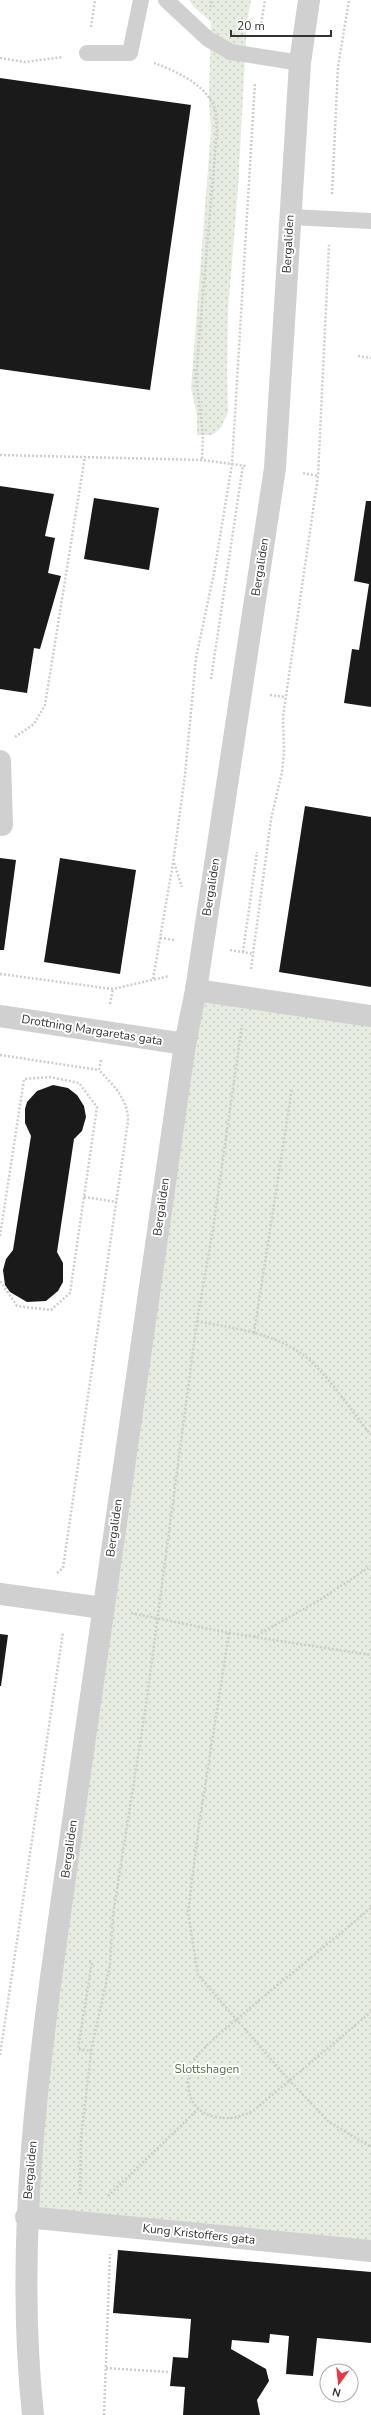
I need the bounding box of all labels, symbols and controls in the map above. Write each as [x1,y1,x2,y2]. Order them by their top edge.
scale bar [231,12,331,38]
text: 20 m [237,18,265,34]
street label: Bergaliden [278,214,298,274]
street label: Bergaliden [248,537,272,597]
street label: Bergaliden [199,857,223,917]
street label: Drottning Margaretas gata [20,1011,164,1049]
street label: Bergaliden [149,1177,173,1237]
street label: Bergaliden [102,1498,126,1558]
street label: Bergaliden [57,1819,81,1879]
park label: Slottshagen [175,2061,239,2077]
street label: Bergaliden [19,2140,41,2200]
street label: Kung Kristoffers gata [142,2220,256,2248]
north arrow [319,2363,359,2403]
text: N [331,2384,342,2400]

